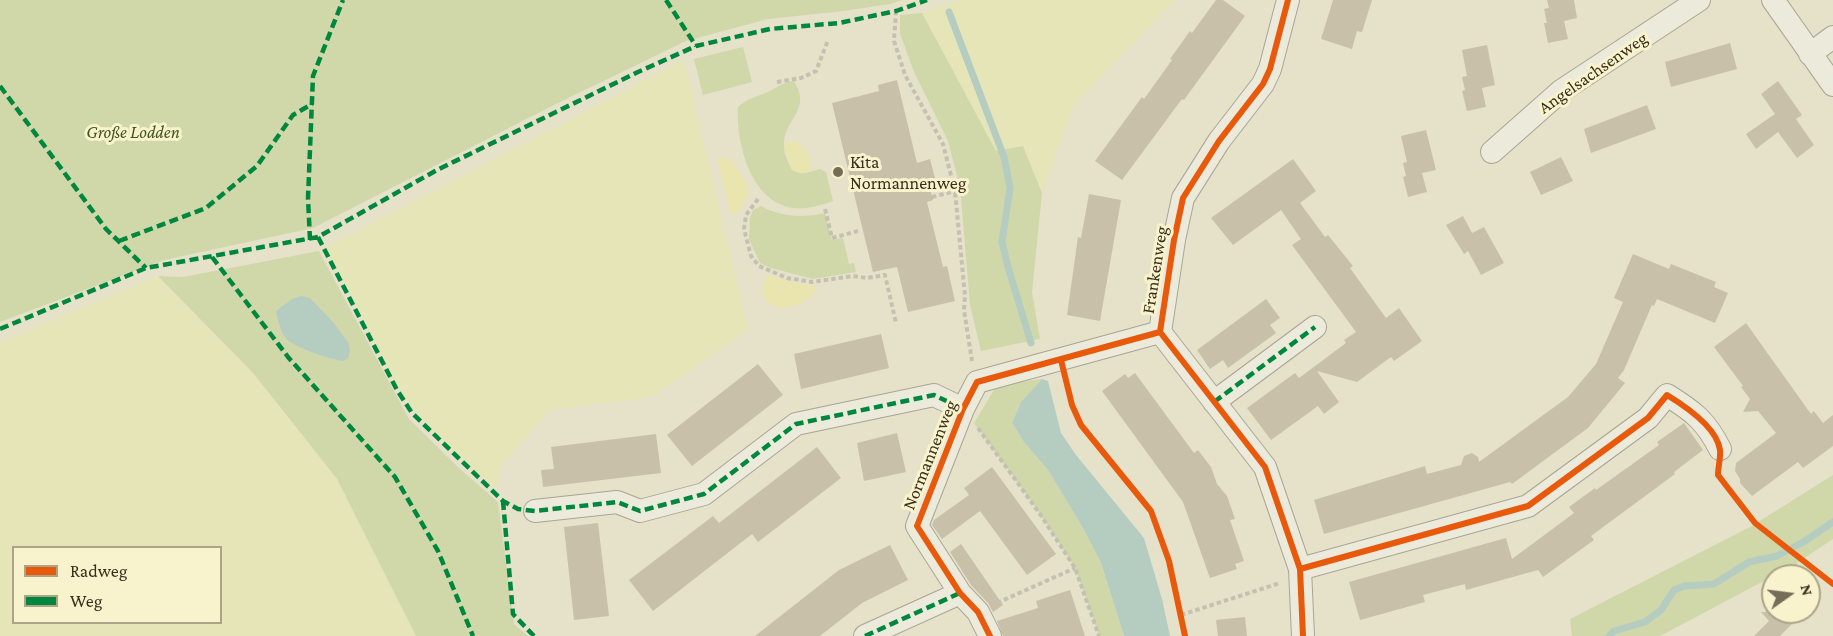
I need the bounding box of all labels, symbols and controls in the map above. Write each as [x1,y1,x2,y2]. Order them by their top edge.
street label: Angelsachsenweg [1534,27,1652,119]
park label: Große Lodden [86,121,180,143]
place label: Kita Normannenweg [850,151,966,194]
marker: Kita Normannenweg [831,165,845,179]
street label: Frankenweg [1137,225,1173,315]
street label: Normannenweg [898,397,962,513]
legend [12,546,222,624]
text: Radweg [70,561,127,581]
north arrow [1761,564,1821,624]
text: N [1797,583,1817,597]
text: Weg [70,591,102,611]

